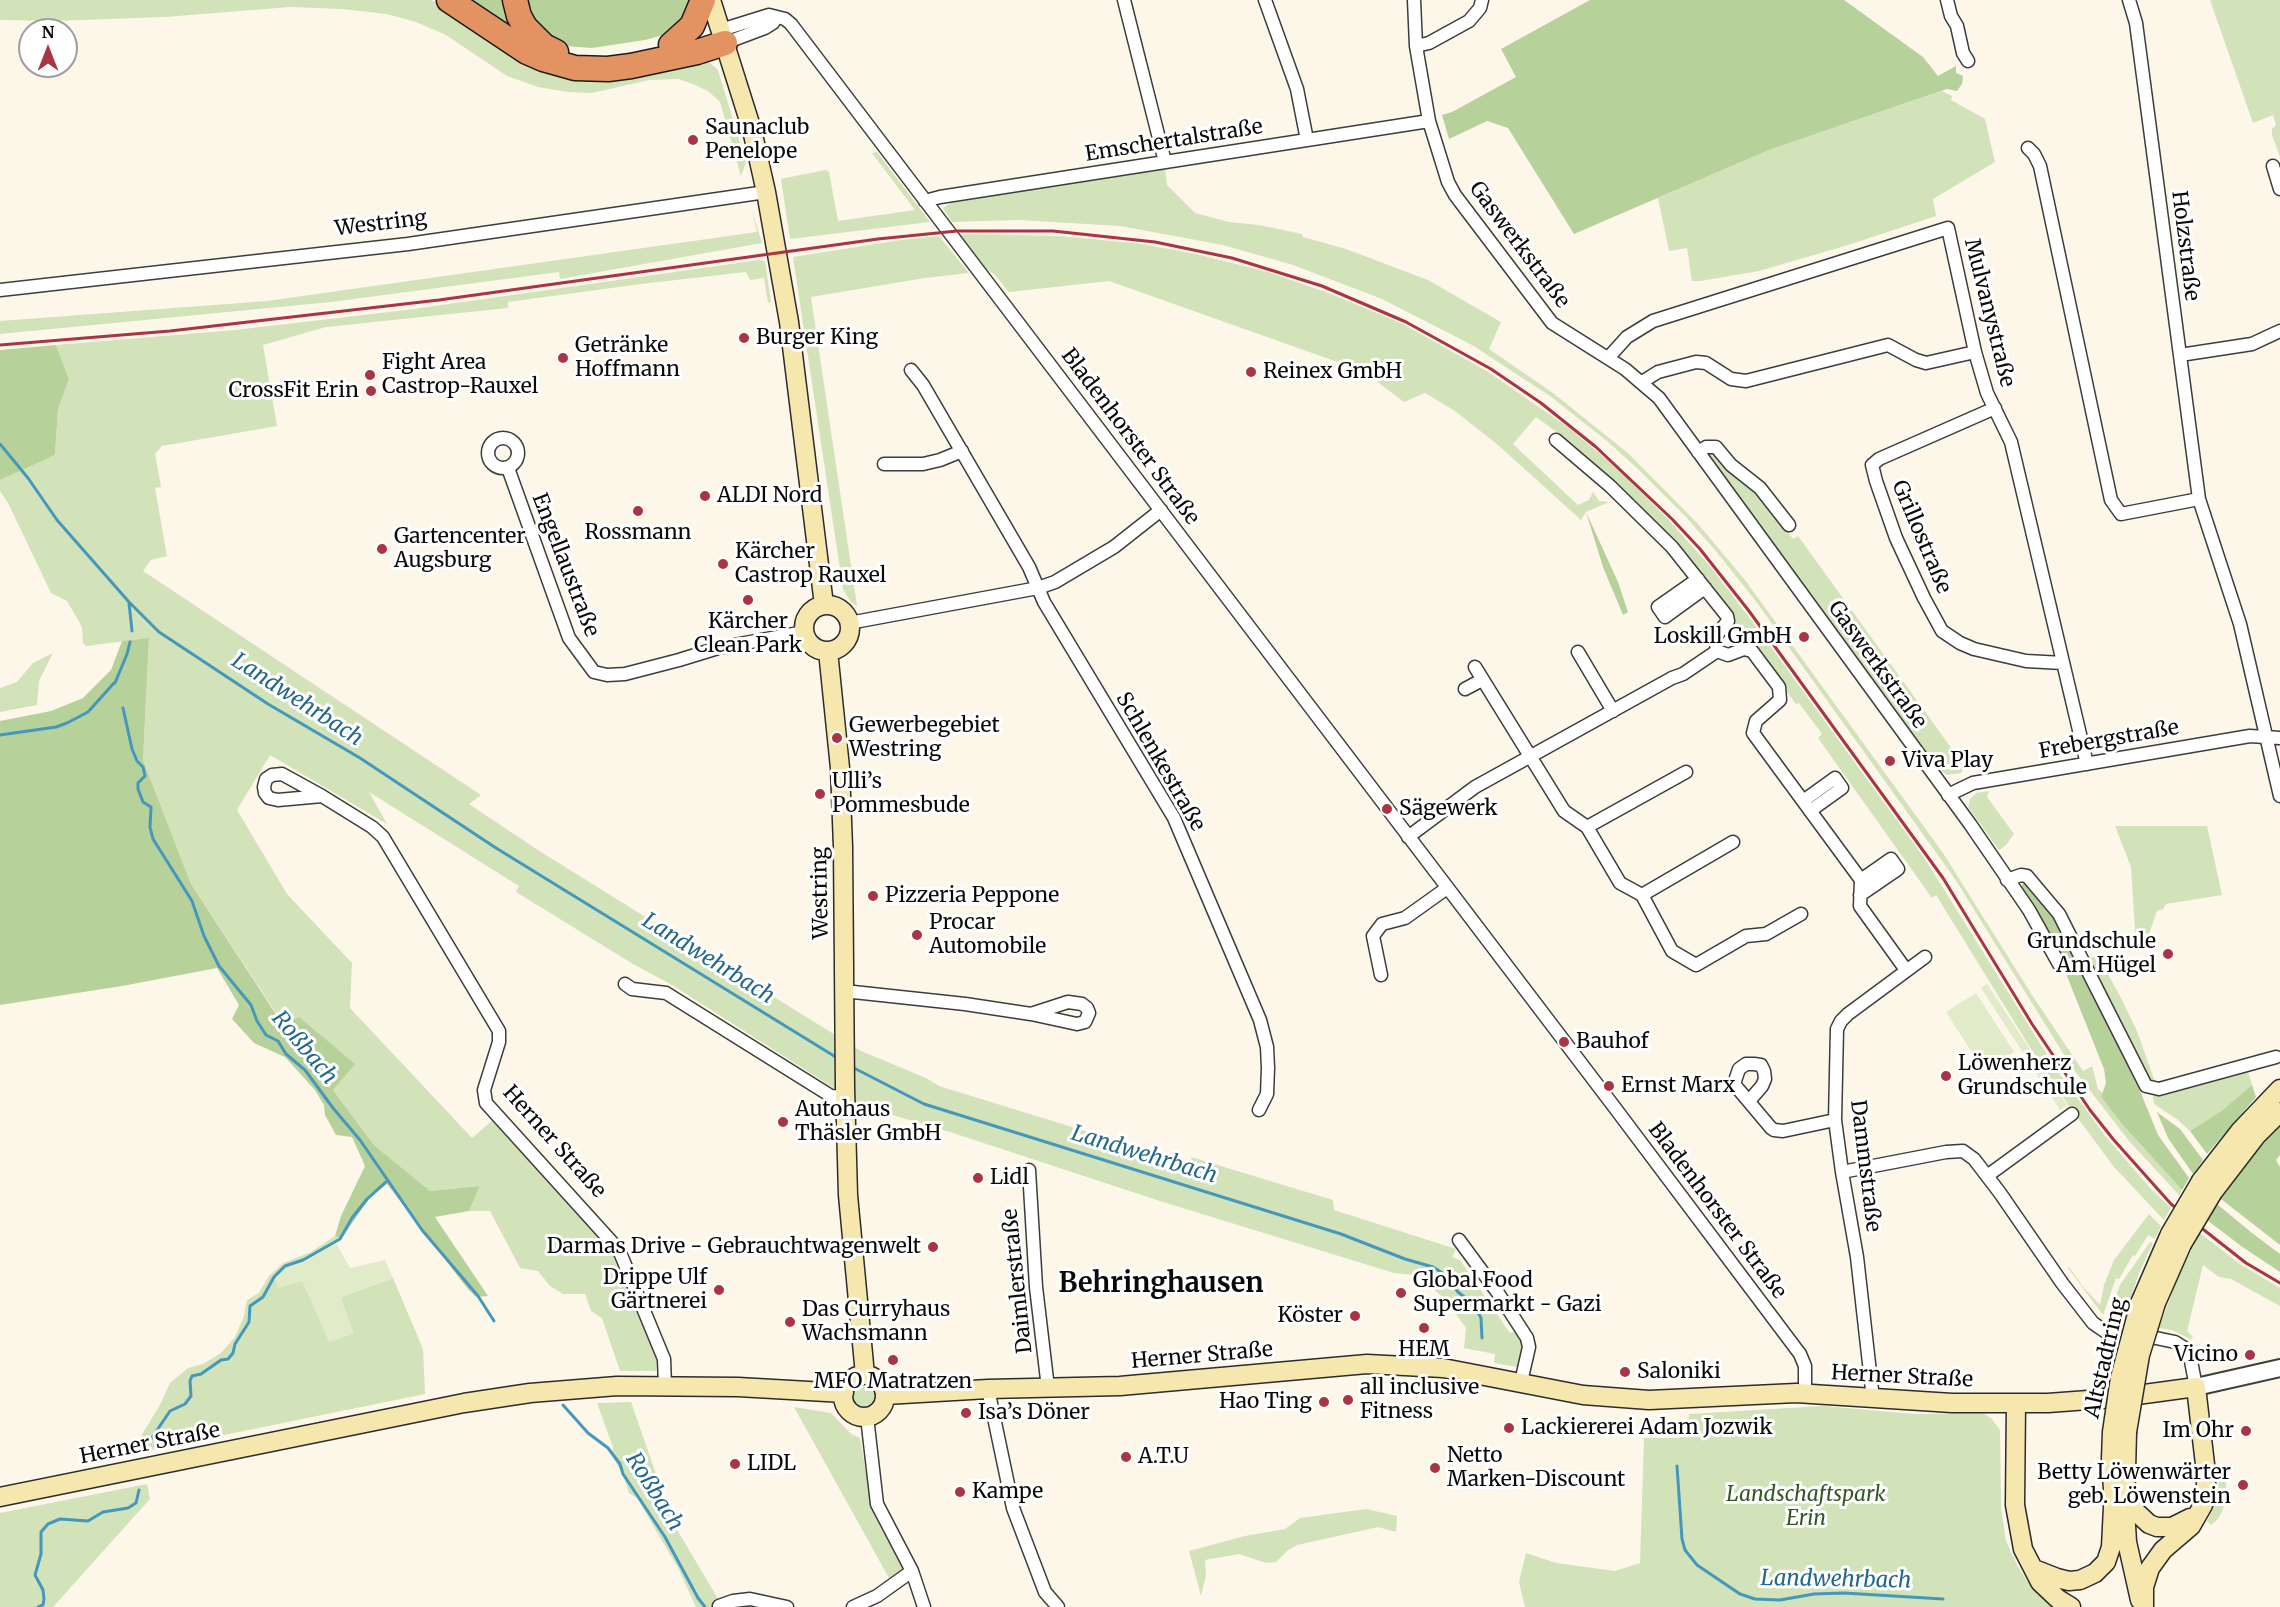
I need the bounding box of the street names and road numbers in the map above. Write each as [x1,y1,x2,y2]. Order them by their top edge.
street label: Emschertalstraße [1083,115,1265,167]
street label: Gaswerkstraße [1463,177,1575,313]
street label: Holzstraße [2166,189,2204,303]
street label: Westring [334,206,428,242]
street label: Mulvanystraße [1958,236,2020,390]
street label: Bladenhorster Straße [1056,344,1204,530]
street label: Grillostraße [1886,477,1956,597]
street label: Engellaustraße [526,490,604,640]
street label: Gaswerkstraße [1822,596,1932,734]
street label: Schlenkestraße [1110,688,1210,836]
street label: Frebergstraße [2037,715,2181,765]
street label: Westring [808,847,834,939]
street label: Herner Straße [497,1081,611,1203]
street label: Dammstraße [1844,1099,1886,1233]
street label: Bladenhorster Straße [1643,1118,1791,1304]
street label: Daimlerstraße [998,1207,1038,1355]
street label: Altstadtring [2080,1295,2132,1421]
street label: Herner Straße [1130,1337,1274,1375]
street label: Herner Straße [1830,1361,1974,1393]
street label: Herner Straße [78,1418,222,1470]

